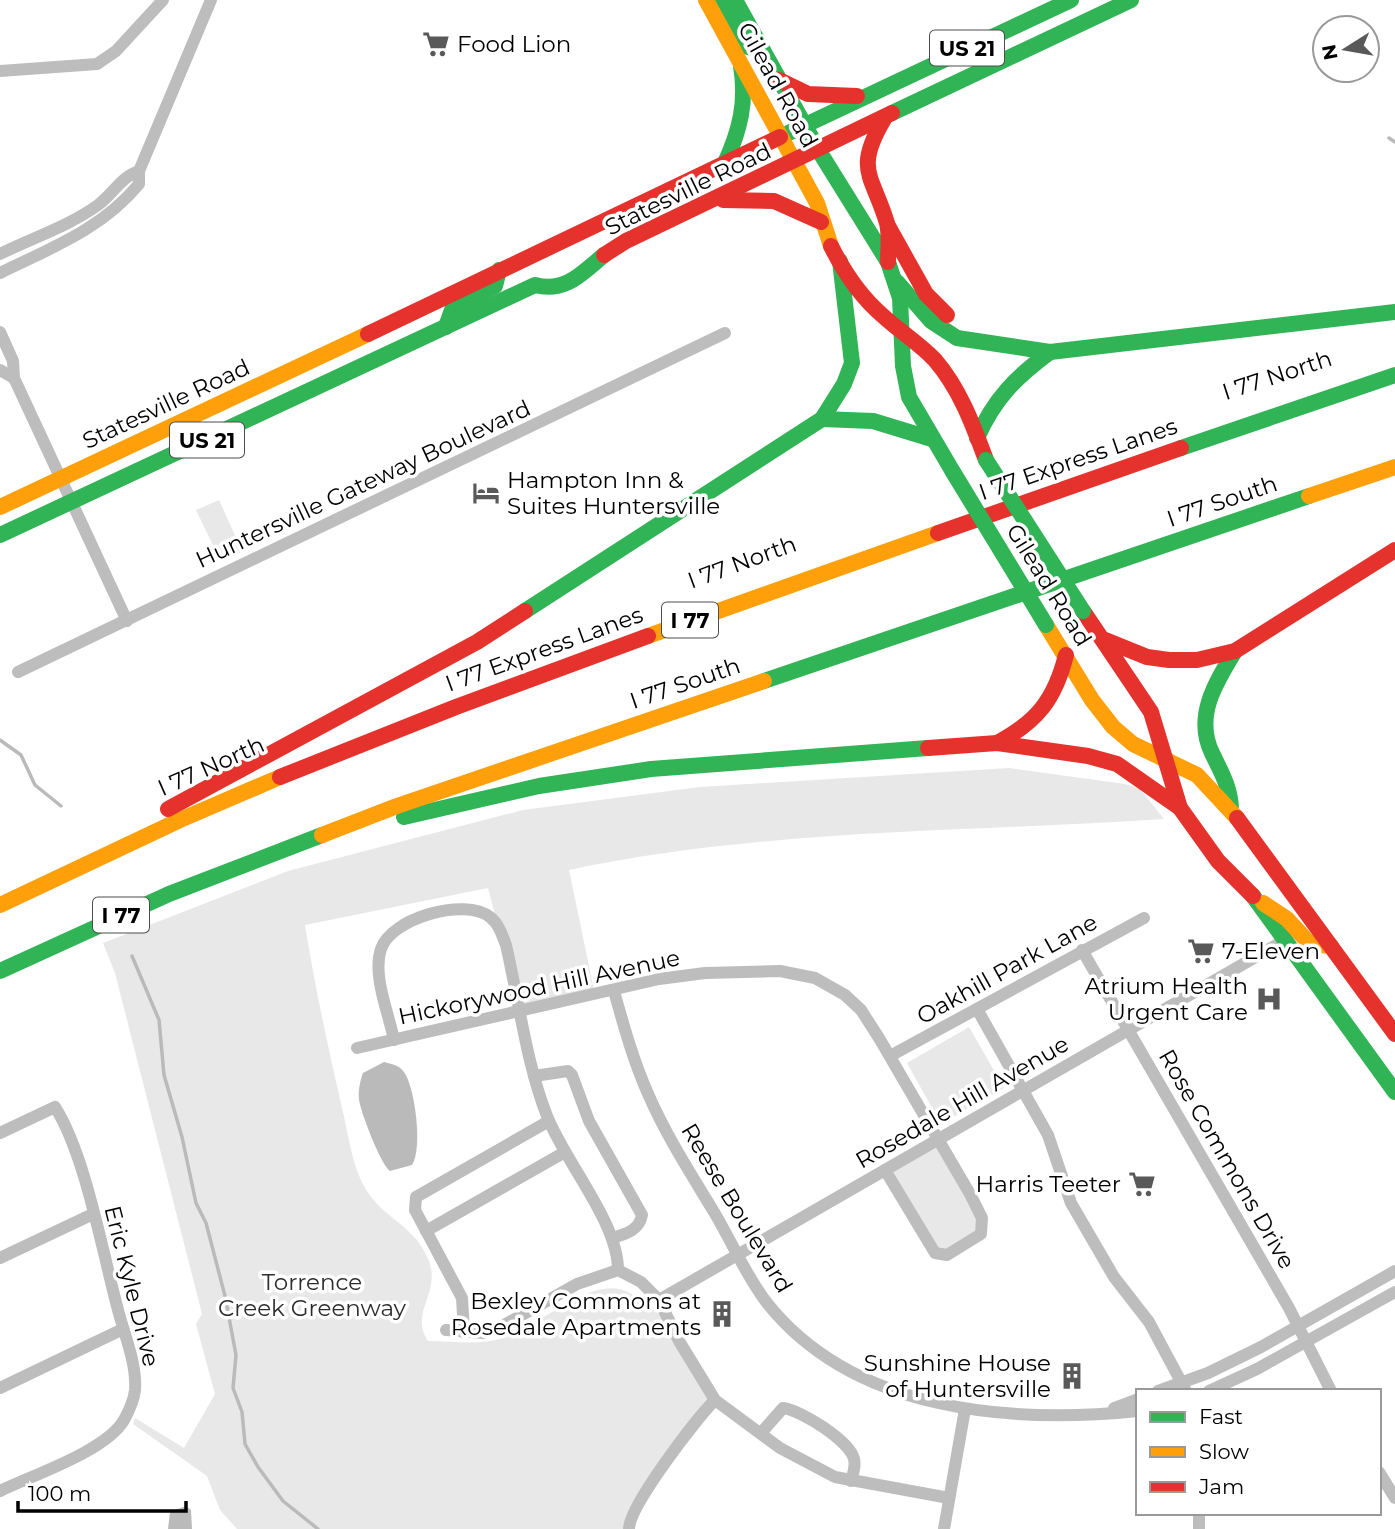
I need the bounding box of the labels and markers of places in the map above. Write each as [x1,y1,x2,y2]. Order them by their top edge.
supermarket icon: Food Lion [421,29,451,59]
place label: Food Lion [457,30,571,58]
place label: Hampton Inn & Suites Huntersville [507,466,720,520]
hotel icon: Hampton Inn & Suites Huntersville [471,478,501,508]
supermarket icon: 7-Eleven [1186,936,1216,966]
place label: 7-Eleven [1222,937,1320,965]
place label: Atrium Health Urgent Care [1084,972,1248,1026]
hospital icon: Atrium Health Urgent Care [1254,984,1284,1014]
supermarket icon: Harris Teeter [1127,1169,1157,1199]
place label: Harris Teeter [975,1170,1121,1198]
place label: Bexley Commons at Rosedale Apartments [451,1287,701,1341]
building icon: Bexley Commons at Rosedale Apartments [707,1299,737,1329]
place label: Sunshine House of Huntersville [864,1349,1051,1403]
building icon: Sunshine House of Huntersville [1057,1361,1087,1391]

